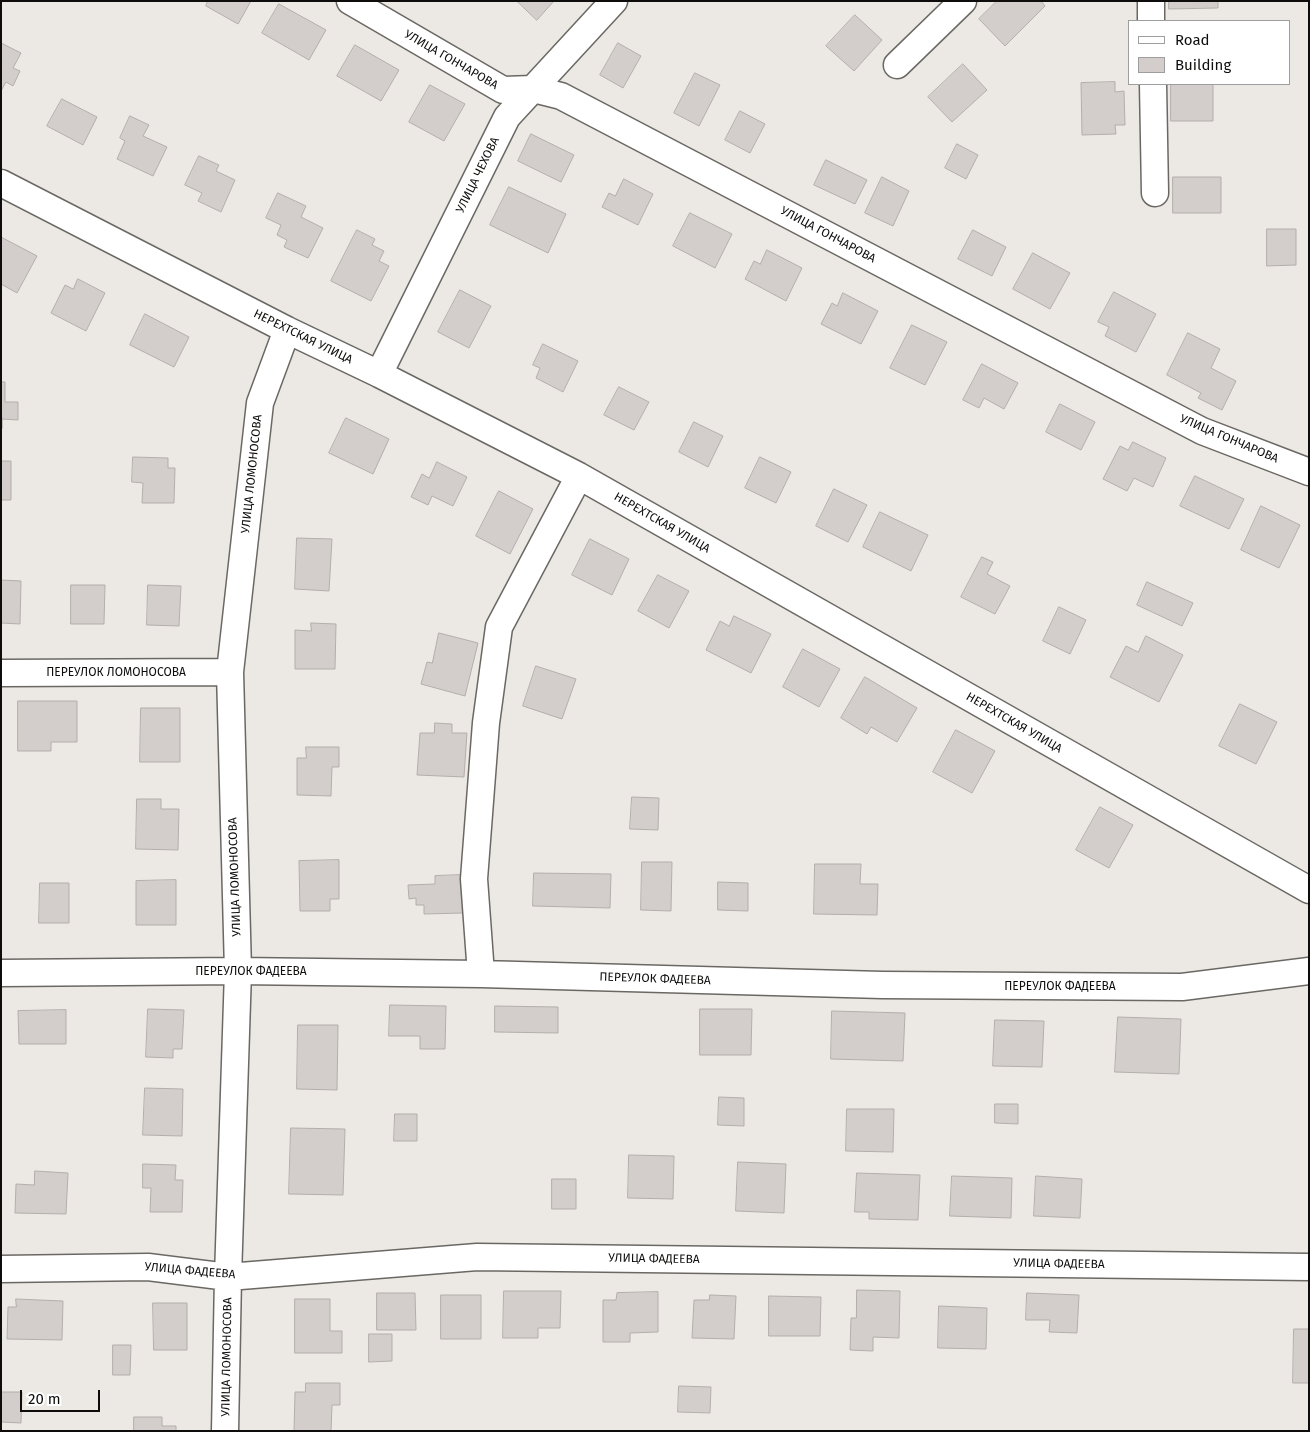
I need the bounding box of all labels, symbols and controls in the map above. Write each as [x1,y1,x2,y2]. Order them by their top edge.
legend [1128,20,1290,85]
street label: УЛИЦА ГОНЧАРОВА [402,27,500,93]
text: Road [1175,31,1210,49]
text: Building [1175,56,1231,74]
street label: УЛИЦА ЧЕХОВА [453,135,503,215]
street label: УЛИЦА ГОНЧАРОВА [778,204,878,266]
street label: НЕРЕХТСКАЯ УЛИЦА [251,307,355,367]
street label: УЛИЦА ГОНЧАРОВА [1177,412,1281,466]
street label: УЛИЦА ЛОМОНОСОВА [239,414,265,534]
street label: НЕРЕХТСКАЯ УЛИЦА [611,490,713,556]
street label: ПЕРЕУЛОК ЛОМОНОСОВА [46,666,186,680]
street label: НЕРЕХТСКАЯ УЛИЦА [963,690,1065,756]
street label: УЛИЦА ЛОМОНОСОВА [226,817,244,937]
street label: ПЕРЕУЛОК ФАДЕЕВА [195,965,307,979]
street label: ПЕРЕУЛОК ФАДЕЕВА [599,970,711,988]
street label: ПЕРЕУЛОК ФАДЕЕВА [1004,980,1116,994]
street label: УЛИЦА ФАДЕЕВА [608,1251,700,1267]
street label: УЛИЦА ФАДЕЕВА [1013,1256,1105,1272]
street label: УЛИЦА ФАДЕЕВА [144,1260,236,1282]
street label: УЛИЦА ЛОМОНОСОВА [219,1297,235,1417]
scale bar [22,1380,102,1412]
text: 20 m [28,1390,61,1408]

